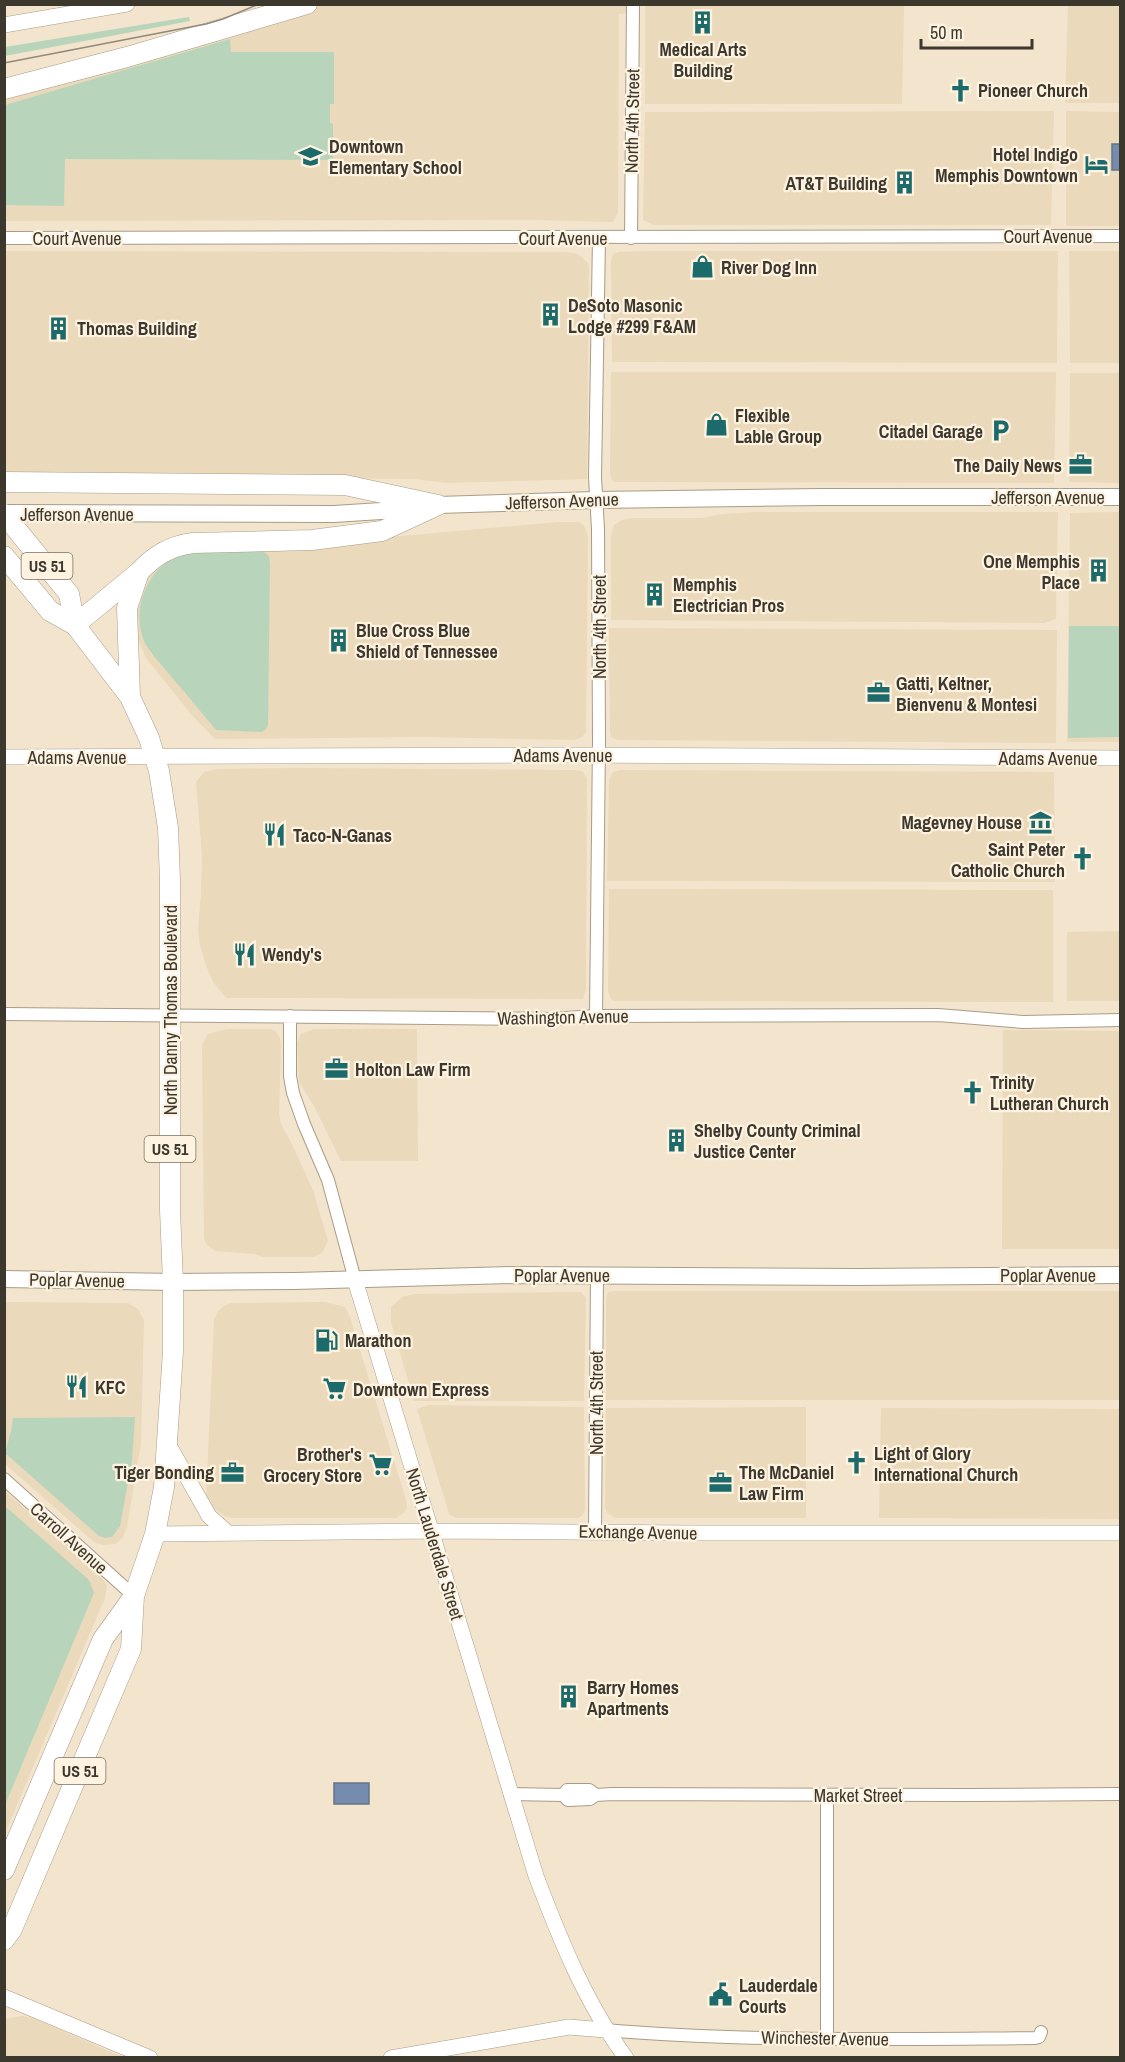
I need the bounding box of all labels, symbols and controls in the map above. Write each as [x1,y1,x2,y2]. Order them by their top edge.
building icon: Medical Arts Building [690,10,716,36]
scale bar [921,12,1032,50]
text: 50 m [930,20,963,45]
place label: Medical Arts Building [659,37,747,83]
street label: North 4th Street [619,69,645,173]
church icon: Pioneer Church [947,77,973,103]
place label: Pioneer Church [978,78,1088,103]
place label: Downtown Elementary School [329,134,462,180]
place label: Hotel Indigo Memphis Downtown [935,142,1078,188]
school or university icon: Downtown Elementary School [298,143,324,169]
hotel icon: Hotel Indigo Memphis Downtown [1083,151,1109,177]
building icon: AT&T Building [892,170,918,196]
place label: AT&T Building [786,171,887,196]
street label: Court Avenue [1003,224,1093,249]
street label: Court Avenue [32,226,122,251]
street label: Court Avenue [518,226,608,251]
shop icon: River Dog Inn [690,254,716,280]
place label: River Dog Inn [721,255,817,280]
place label: DeSoto Masonic Lodge #299 F&AM [568,293,696,339]
building icon: DeSoto Masonic Lodge #299 F&AM [537,302,563,328]
building icon: Thomas Building [46,315,72,341]
place label: Thomas Building [77,316,197,341]
place label: Flexible Lable Group [735,403,822,449]
shop icon: Flexible Lable Group [704,412,730,438]
parking icon: Citadel Garage [988,418,1014,444]
place label: Citadel Garage [879,419,983,444]
office icon: The Daily News [1067,452,1093,478]
place label: The Daily News [954,453,1062,478]
street label: Jefferson Avenue [991,485,1105,510]
street label: Jefferson Avenue [505,487,619,515]
street label: Jefferson Avenue [20,502,134,527]
place label: One Memphis Place [983,549,1080,595]
road number: US 51 [22,553,72,579]
building icon: One Memphis Place [1085,558,1111,584]
place label: Memphis Electrician Pros [673,572,785,618]
street label: North 4th Street [587,575,612,679]
building icon: Memphis Electrician Pros [642,581,668,607]
place label: Blue Cross Blue Shield of Tennessee [356,618,498,664]
building icon: Blue Cross Blue Shield of Tennessee [325,627,351,653]
place label: Gatti, Keltner, Bienvenu & Montesi [896,671,1037,717]
office icon: Gatti, Keltner, Bienvenu & Montesi [865,680,891,706]
street label: Adams Avenue [512,743,613,768]
street label: Adams Avenue [26,745,127,770]
street label: Adams Avenue [997,746,1098,771]
museum icon: Magevney House [1027,809,1053,835]
place label: Magevney House [901,810,1022,835]
restaurant icon: Taco-N-Ganas [262,822,288,848]
place label: Taco-N-Ganas [293,823,392,848]
place label: Saint Peter Catholic Church [951,837,1065,883]
church icon: Saint Peter Catholic Church [1070,846,1096,872]
street label: North Danny Thomas Boulevard [158,905,183,1115]
restaurant icon: Wendy's [231,941,257,967]
place label: Wendy's [262,942,322,967]
street label: Washington Avenue [497,1003,629,1031]
office icon: Holton Law Firm [324,1056,350,1082]
place label: Holton Law Firm [355,1057,471,1082]
place label: Trinity Lutheran Church [990,1070,1109,1116]
church icon: Trinity Lutheran Church [959,1079,985,1105]
place label: Shelby County Criminal Justice Center [694,1118,861,1164]
building icon: Shelby County Criminal Justice Center [663,1127,689,1153]
road number: US 51 [144,1136,195,1162]
street label: Poplar Avenue [514,1263,610,1288]
street label: Poplar Avenue [1000,1263,1096,1288]
street label: Poplar Avenue [29,1267,125,1293]
fuel station icon: Marathon [314,1327,340,1353]
place label: Marathon [345,1328,411,1353]
street label: North 4th Street [584,1351,609,1455]
restaurant icon: KFC [64,1374,90,1400]
place label: KFC [95,1375,126,1400]
supermarket icon: Downtown Express [322,1376,348,1402]
place label: Downtown Express [353,1377,489,1402]
place label: Light of Glory International Church [874,1441,1018,1487]
place label: Brother's Grocery Store [264,1442,362,1488]
church icon: Light of Glory International Church [843,1450,869,1476]
supermarket icon: Brother's Grocery Store [367,1451,393,1477]
office icon: Tiger Bonding [219,1459,245,1485]
place label: Tiger Bonding [114,1460,214,1485]
place label: The McDaniel Law Firm [739,1460,834,1506]
street label: North Lauderdale Street [400,1465,470,1623]
office icon: The McDaniel Law Firm [708,1469,734,1495]
street label: Carroll Avenue [25,1496,113,1580]
street label: Exchange Avenue [578,1518,698,1546]
place label: Barry Homes Apartments [587,1675,679,1721]
building icon: Barry Homes Apartments [556,1684,582,1710]
road number: US 51 [54,1758,106,1784]
street label: Market Street [814,1783,902,1808]
place label: Lauderdale Courts [739,1973,818,2019]
public building icon: Lauderdale Courts [708,1982,734,2008]
street label: Winchester Avenue [761,2024,889,2052]

